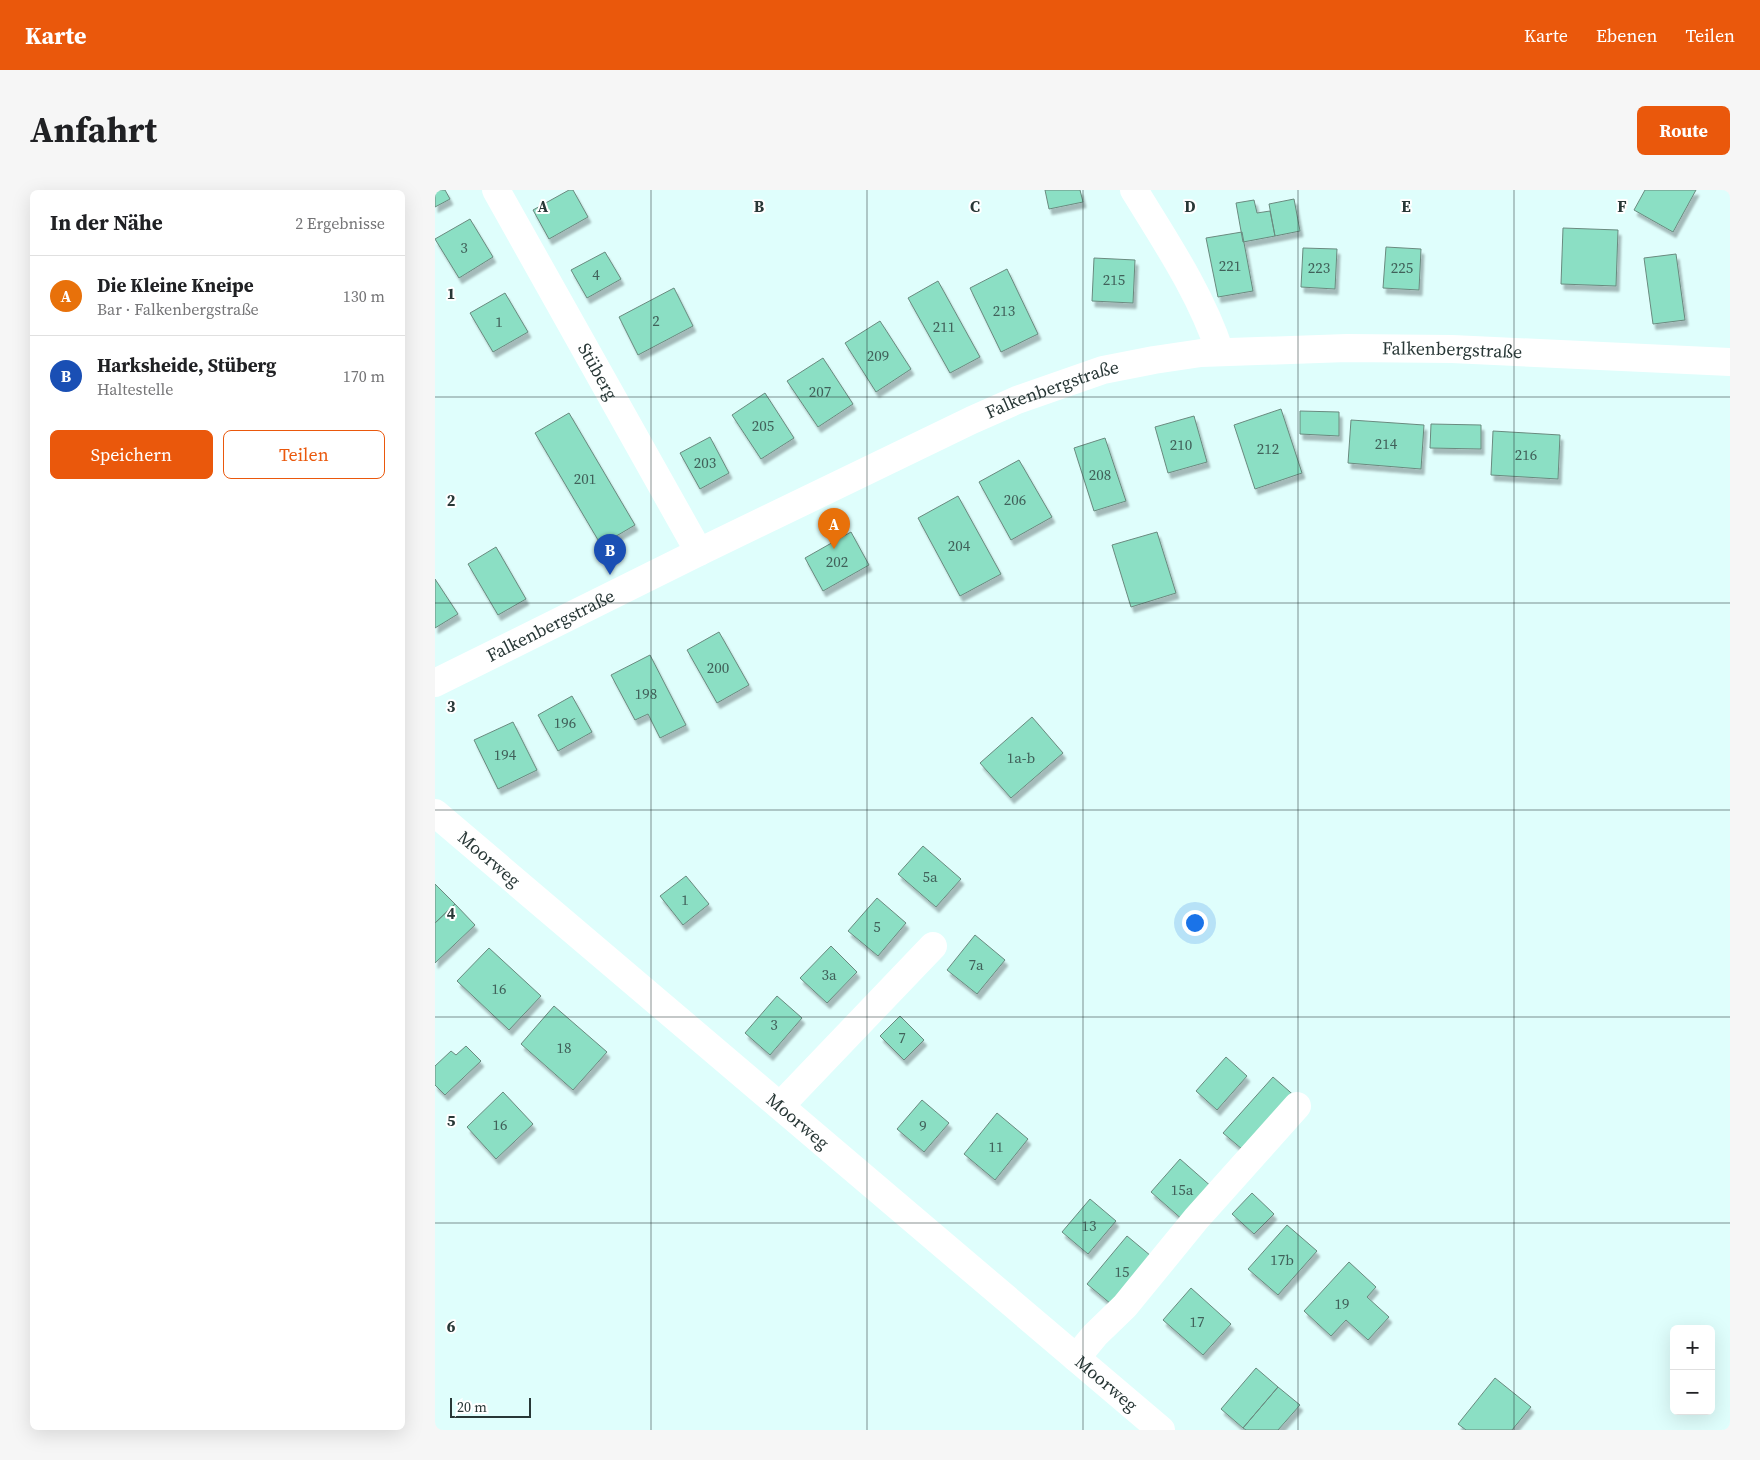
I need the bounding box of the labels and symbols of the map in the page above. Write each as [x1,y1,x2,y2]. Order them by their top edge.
text: A [538,195,549,217]
text: B [754,195,765,217]
text: C [970,195,980,217]
text: D [1184,195,1196,217]
text: E [1401,195,1411,217]
text: F [1617,195,1627,217]
house number: 3 [460,237,468,258]
house number: 221 [1219,255,1241,276]
house number: 223 [1308,257,1330,278]
house number: 225 [1391,257,1413,278]
house number: 4 [592,264,600,285]
house number: 215 [1103,269,1125,290]
text: 1 [447,282,455,304]
house number: 213 [993,300,1015,321]
house number: 2 [652,310,660,331]
house number: 1 [495,311,503,332]
house number: 211 [933,316,955,337]
street label: Falkenbergstraße [1382,335,1523,364]
street label: Stüberg [572,338,624,404]
house number: 209 [867,345,889,366]
street label: Falkenbergstraße [981,354,1121,425]
house number: 207 [809,381,831,402]
house number: 205 [752,415,774,436]
house number: 214 [1375,433,1398,454]
house number: 210 [1170,434,1192,455]
house number: 212 [1257,438,1279,459]
house number: 216 [1515,444,1537,465]
house number: 203 [694,452,716,473]
house number: 208 [1089,464,1111,485]
house number: 201 [574,468,596,489]
text: 2 [447,489,456,511]
house number: 206 [1004,489,1026,510]
pin: A [818,508,850,549]
pin: B [594,534,626,575]
house number: 204 [948,535,971,556]
house number: 202 [826,551,848,572]
street label: Falkenbergstraße [482,583,619,668]
house number: 200 [707,657,729,678]
house number: 198 [635,683,657,704]
text: 3 [447,695,456,717]
house number: 196 [554,712,576,733]
house number: 194 [494,744,517,765]
house number: 1a-b [1007,747,1035,768]
street label: Moorweg [453,825,526,893]
house number: 5a [922,866,938,887]
house number: 1 [681,889,689,910]
text: 4 [447,902,456,924]
your location [1182,910,1208,936]
house number: 5 [873,916,881,937]
house number: 7a [968,954,984,975]
house number: 3a [821,964,837,985]
house number: 16 [491,978,507,999]
house number: 3 [770,1014,778,1035]
house number: 7 [898,1027,906,1048]
house number: 18 [556,1037,572,1058]
street label: Moorweg [761,1087,835,1155]
text: 5 [447,1109,456,1131]
house number: 16 [492,1114,508,1135]
house number: 9 [919,1115,927,1136]
house number: 11 [988,1136,1004,1157]
house number: 15a [1171,1179,1194,1200]
house number: 13 [1081,1215,1097,1236]
house number: 17b [1270,1249,1294,1270]
house number: 15 [1114,1261,1130,1282]
house number: 19 [1334,1293,1350,1314]
house number: 17 [1189,1311,1205,1332]
text: 6 [447,1315,456,1337]
street label: Moorweg [1070,1349,1143,1417]
scale bar [450,1395,531,1418]

